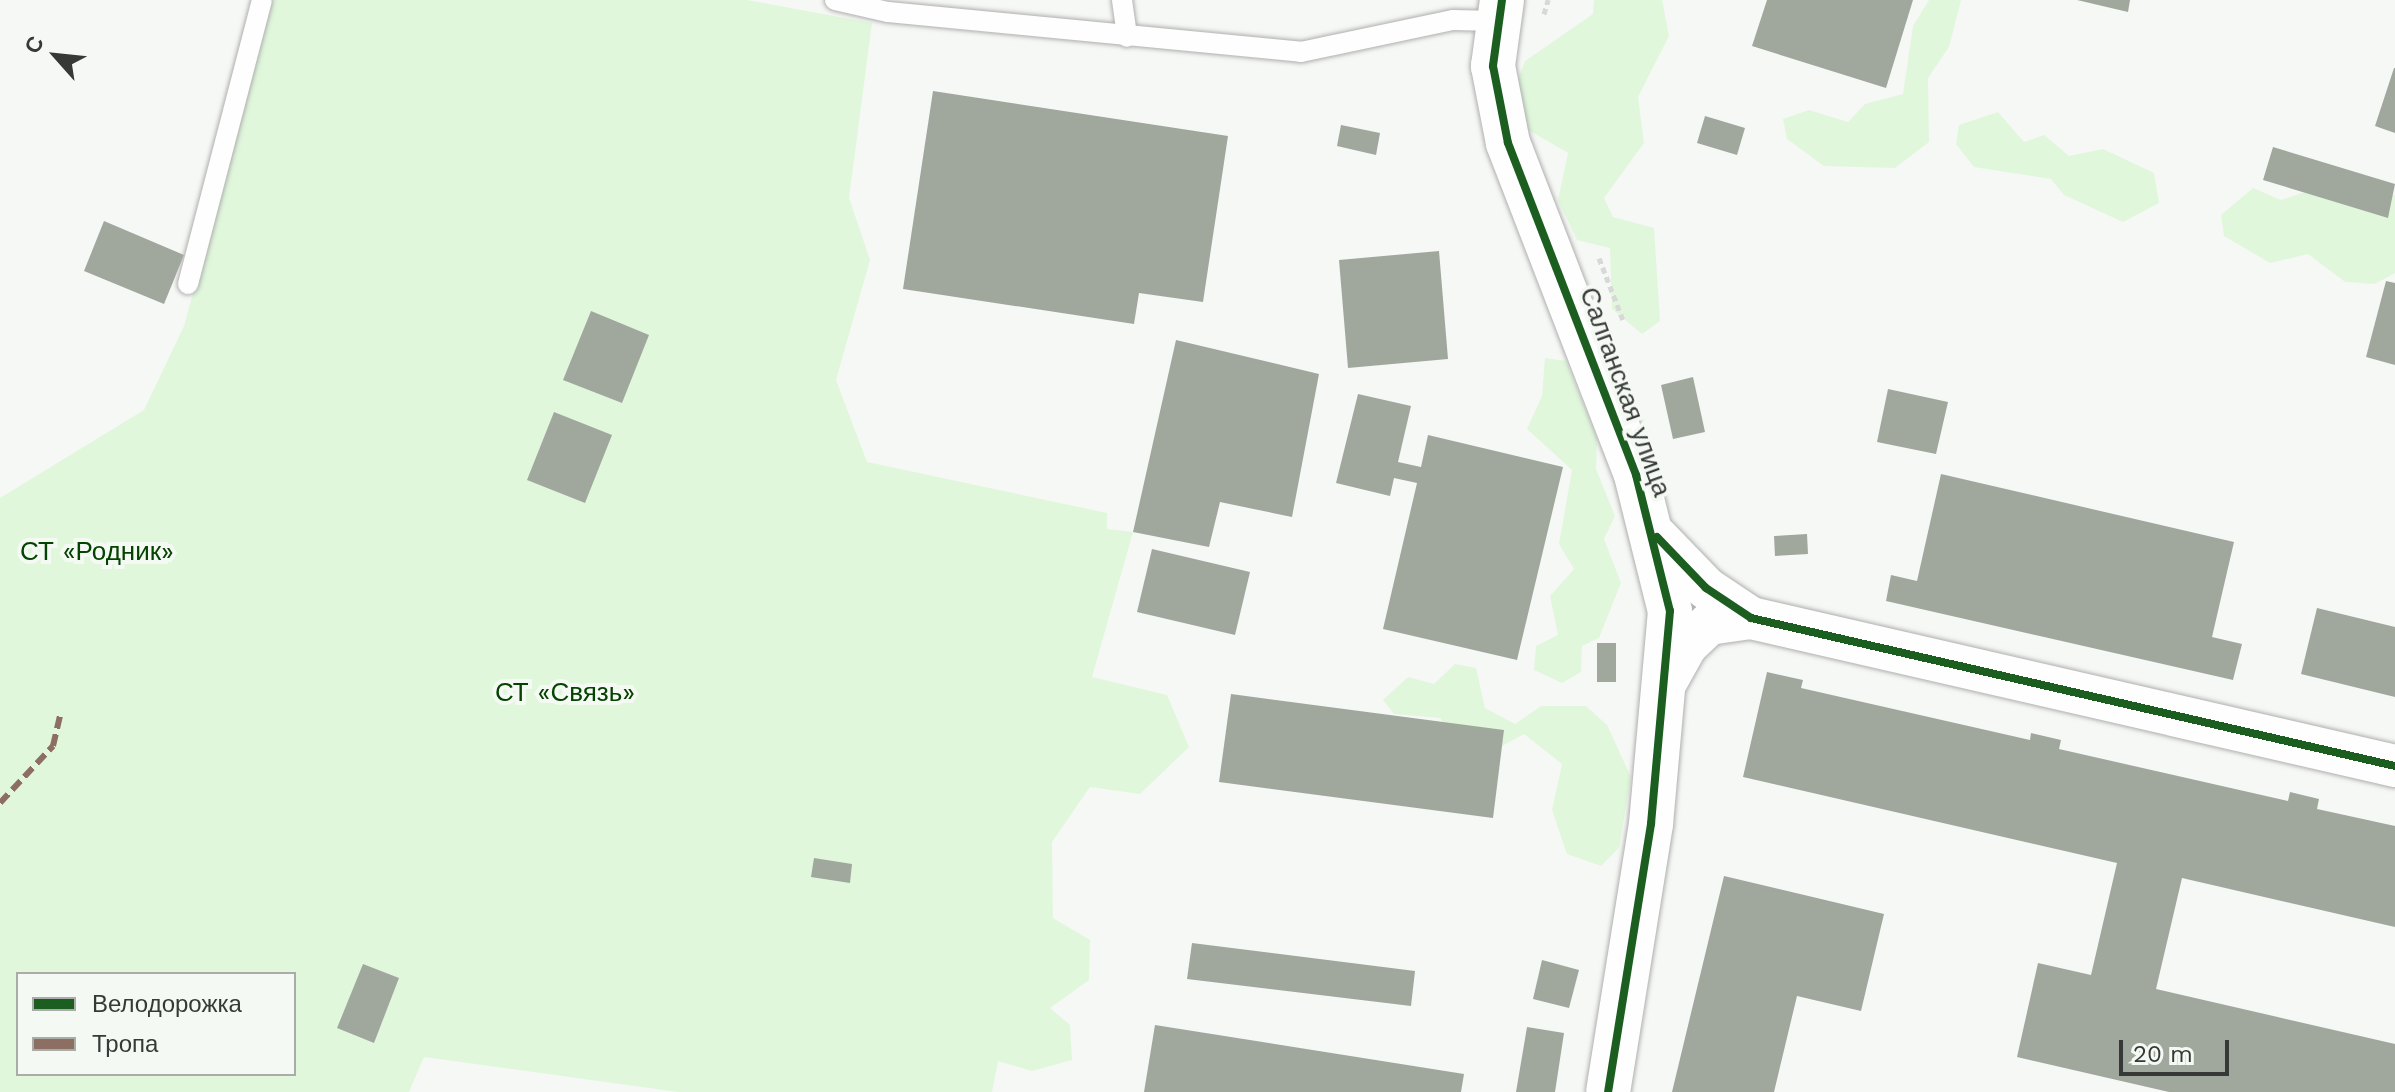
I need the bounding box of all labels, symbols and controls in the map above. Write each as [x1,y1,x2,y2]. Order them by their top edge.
north arrow [16,16,96,96]
text: С [19,32,49,58]
street label: Салганская улица [1573,283,1677,501]
park label: СТ «Родник» [20,536,174,568]
park label: СТ «Связь» [495,677,635,709]
legend [16,972,296,1076]
text: Велодорожка [92,990,242,1018]
scale bar [2123,1024,2233,1074]
text: Тропа [92,1030,158,1058]
text: 20 m [2133,1040,2193,1068]

